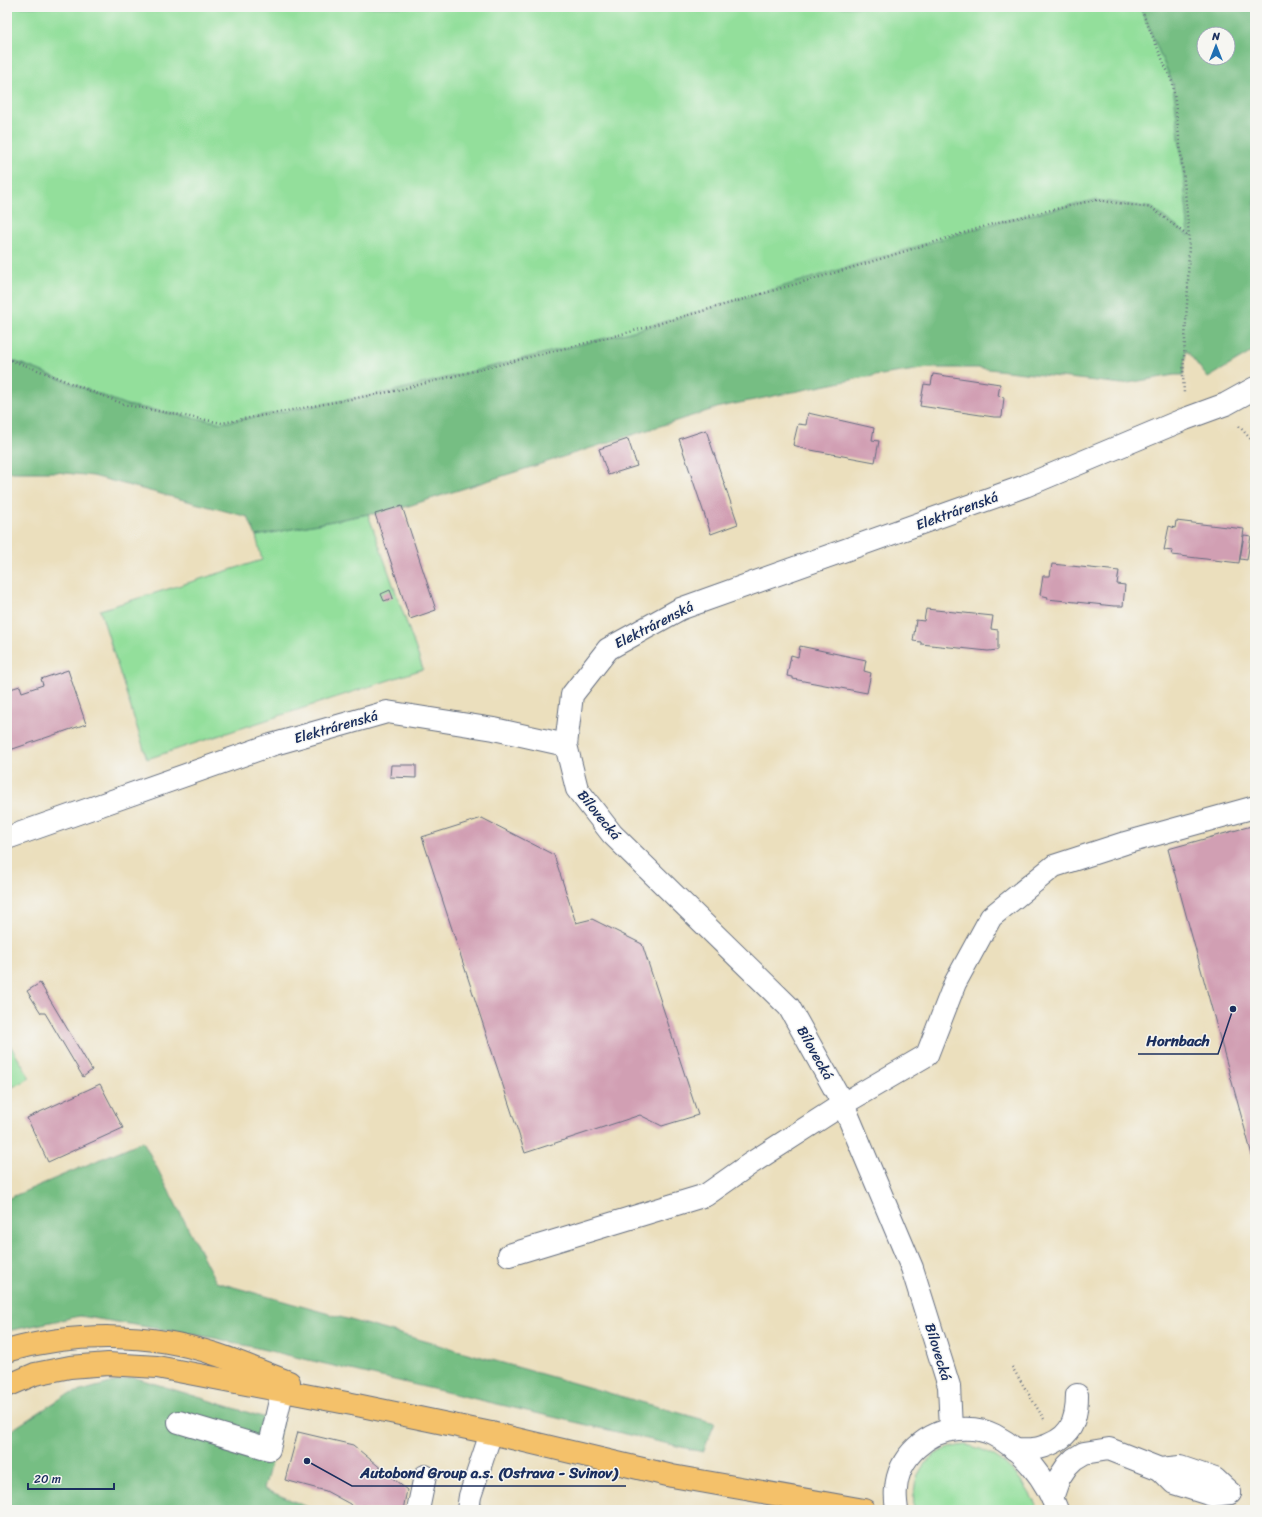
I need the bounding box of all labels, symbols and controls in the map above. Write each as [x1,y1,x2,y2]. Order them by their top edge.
north arrow [1196,26,1236,66]
text: N [1211,27,1220,46]
street label: Elektrárenská [912,485,1002,537]
street label: Elektrárenská [610,594,698,656]
street label: Elektrárenská [291,703,381,751]
street label: Bílovecká [571,784,627,846]
street label: Bílovecká [790,1021,840,1085]
callout: Hornbach [1138,1027,1218,1054]
text: Hornbach [1145,1028,1210,1054]
street label: Bílovecká [917,1320,959,1384]
callout: Autobond Group a.s. (Ostrava - Svinov) [352,1459,626,1486]
text: Autobond Group a.s. (Ostrava - Svinov) [359,1460,619,1486]
scale bar [28,1465,114,1491]
text: 20 m [34,1468,61,1490]

